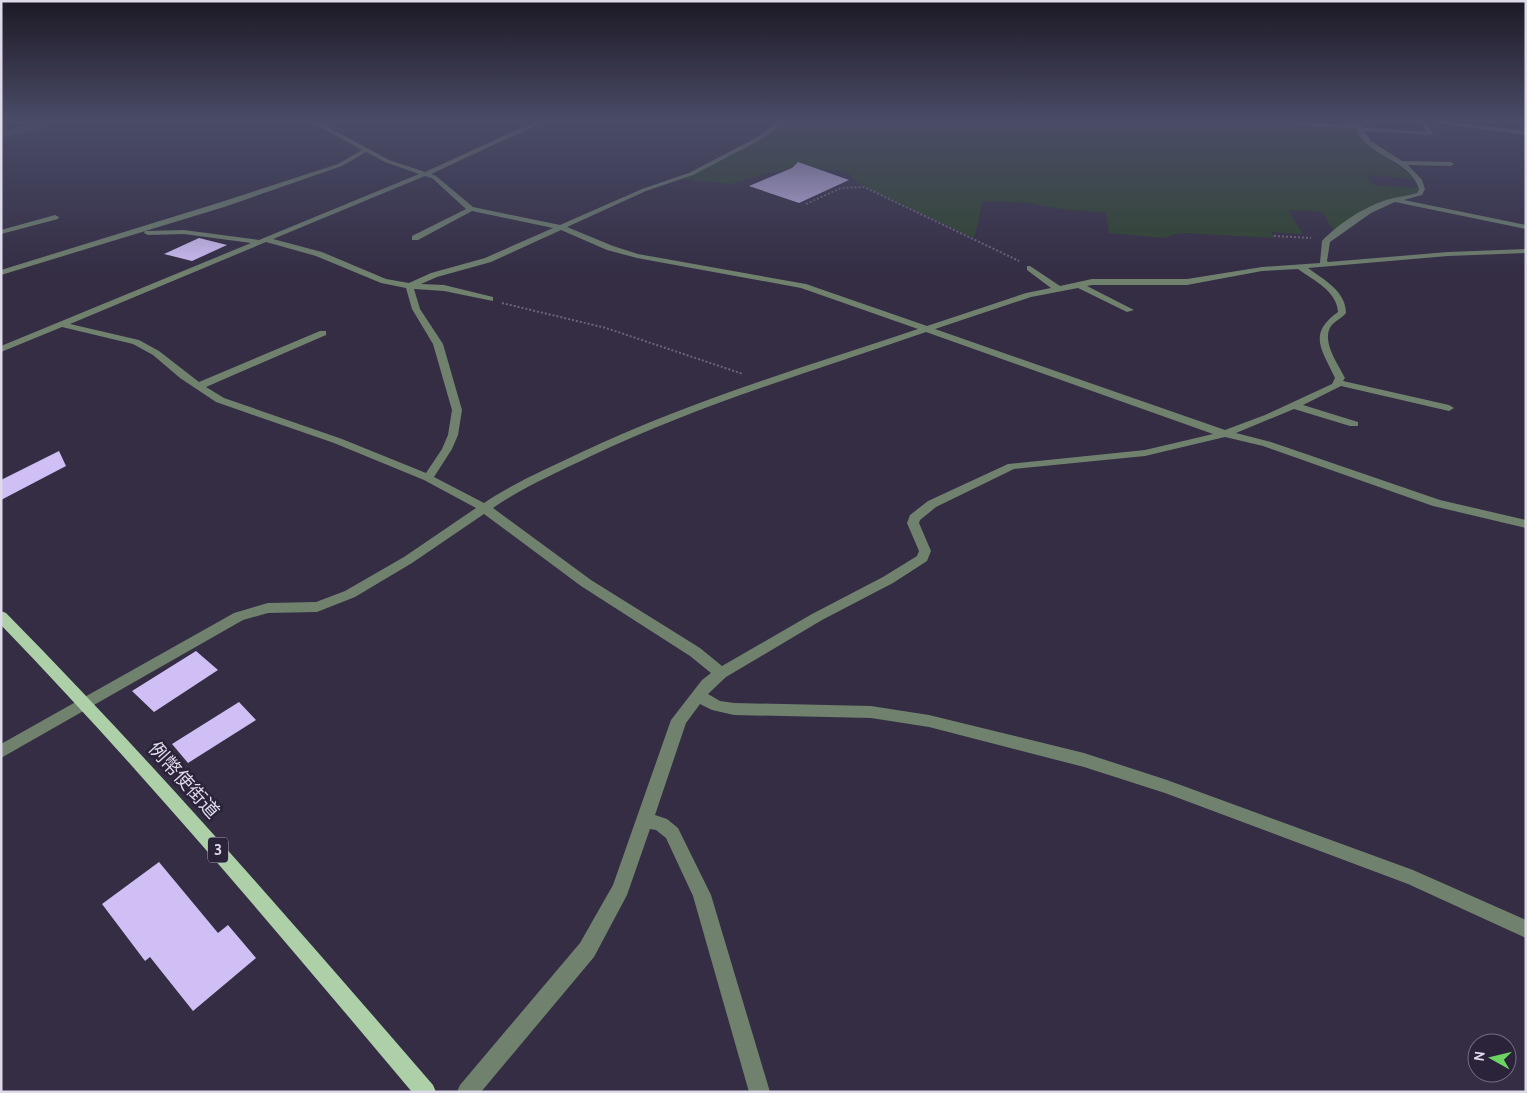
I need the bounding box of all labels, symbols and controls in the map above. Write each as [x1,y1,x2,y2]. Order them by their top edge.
street label: 例幣使街道 [144,737,224,823]
road number: 3 [208,838,228,862]
north arrow [1467,1033,1517,1083]
text: N [1470,1050,1489,1062]

